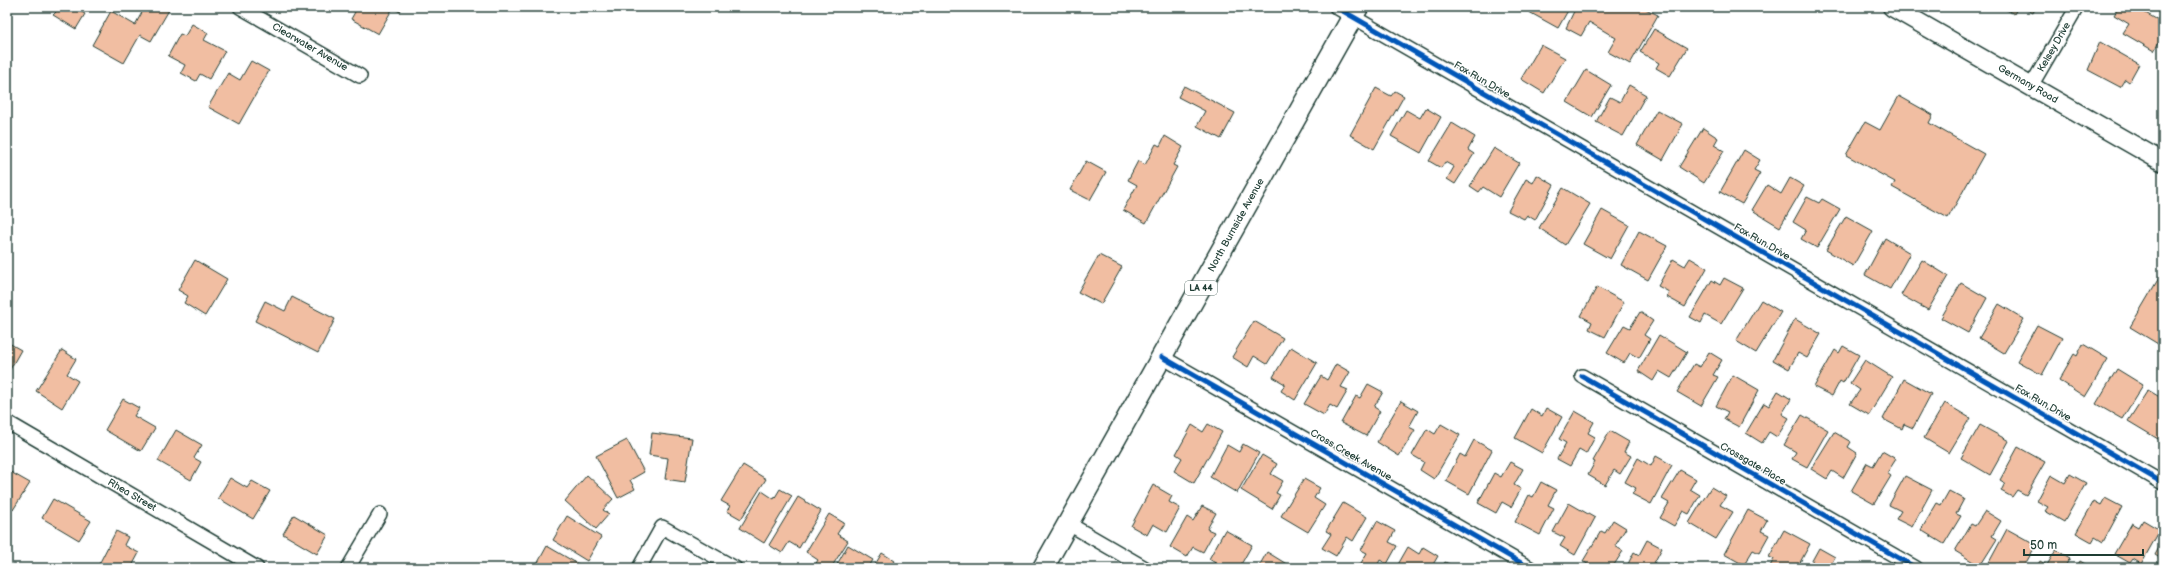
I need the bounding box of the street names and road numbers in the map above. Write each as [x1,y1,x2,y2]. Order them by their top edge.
street label: Clearwater Avenue [270,20,350,74]
street label: Kelsey Drive [2035,20,2073,74]
street label: Fox Run Drive [1452,59,1512,101]
street label: Germany Road [1996,62,2060,106]
street label: North Burnside Avenue [1205,176,1267,274]
street label: Fox Run Drive [1732,221,1792,263]
road number: LA 44 [1185,281,1217,295]
street label: Fox Run Drive [2013,382,2073,424]
street label: Cross Creek Avenue [1308,427,1394,483]
street label: Crossgate Place [1718,440,1788,488]
street label: Rhea Street [106,476,158,514]

